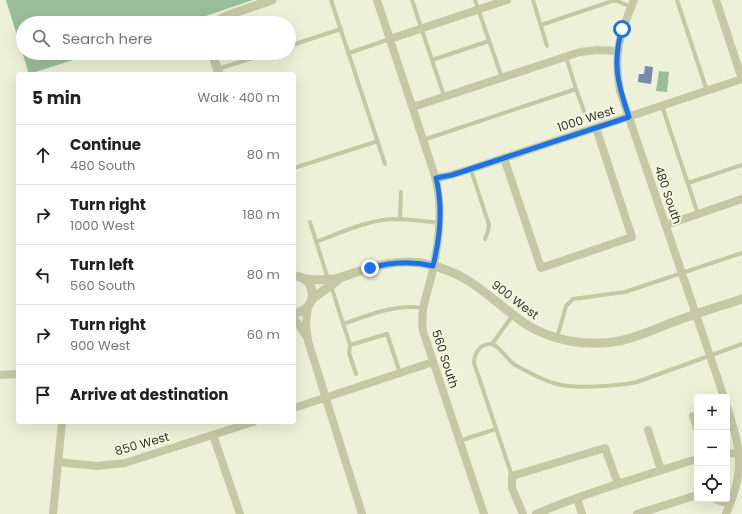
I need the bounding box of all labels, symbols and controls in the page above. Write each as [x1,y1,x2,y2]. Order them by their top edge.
search box [16,16,296,60]
route start [613,20,631,38]
icon: search [30,27,52,49]
text: Search here [62,28,152,49]
text: 5 min [32,86,81,110]
text: Walk · 400 m [198,88,280,107]
street label: 1000 West [555,101,617,136]
text: Continue [70,134,141,155]
icon: ahead [32,144,54,166]
text: 80 m [247,145,280,164]
text: 480 South [70,156,135,175]
street label: 480 South [651,164,686,226]
text: Turn right [70,194,146,215]
icon: right [32,204,54,226]
text: 180 m [243,205,280,224]
text: 1000 West [70,216,134,235]
text: Turn left [70,254,134,275]
route end [361,259,379,277]
icon: left [32,264,54,286]
text: 80 m [247,265,280,284]
text: 560 South [70,276,135,295]
street label: 900 West [488,276,543,323]
text: Turn right [70,314,146,335]
icon: right [32,324,54,346]
text: 60 m [247,325,280,344]
street label: 560 South [428,328,463,390]
text: 900 West [70,336,130,355]
icon: arrive [32,384,54,406]
text: Arrive at destination [70,384,228,405]
map controls [694,394,730,502]
button: + [694,394,730,430]
street label: 850 West [113,428,171,459]
button: − [694,430,730,466]
button: locate [694,466,730,502]

